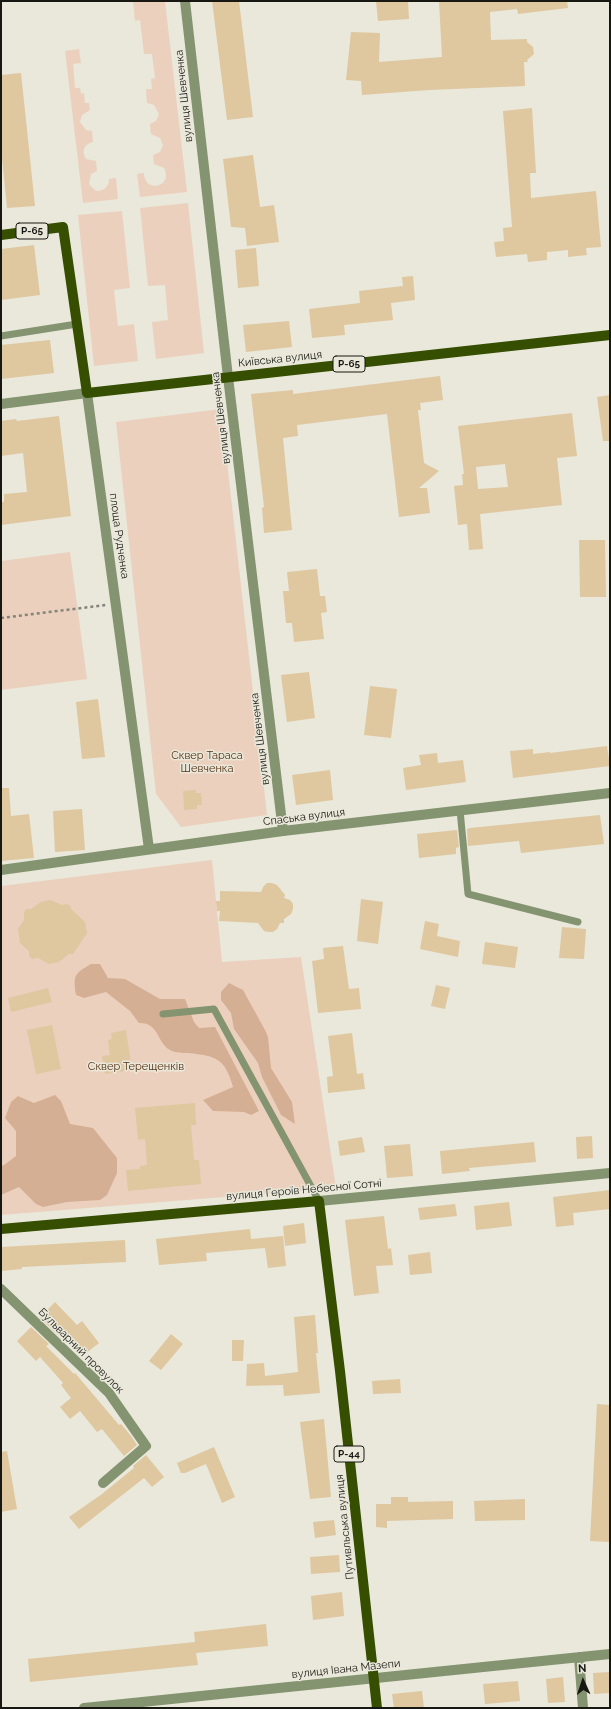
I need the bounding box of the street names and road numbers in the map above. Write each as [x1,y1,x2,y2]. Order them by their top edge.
street label: вулиця Шевченка [173,49,195,143]
road number: Р-65 [16,223,48,239]
street label: Київська вулиця [237,348,323,370]
road number: Р-65 [333,356,365,372]
street label: вулиця Шевченка [209,371,233,465]
street label: площа Рудченка [106,492,132,580]
street label: вулиця Шевченка [248,692,272,786]
street label: Спаська вулиця [262,805,346,829]
street label: вулиця Героїв Небесної Сотні [226,1177,382,1203]
street label: Бульварний провулок [35,1305,127,1397]
road number: Р-44 [334,1446,364,1462]
street label: Путивльська вулиця [333,1474,357,1580]
street label: вулиця Івана Мазепи [291,1657,401,1681]

